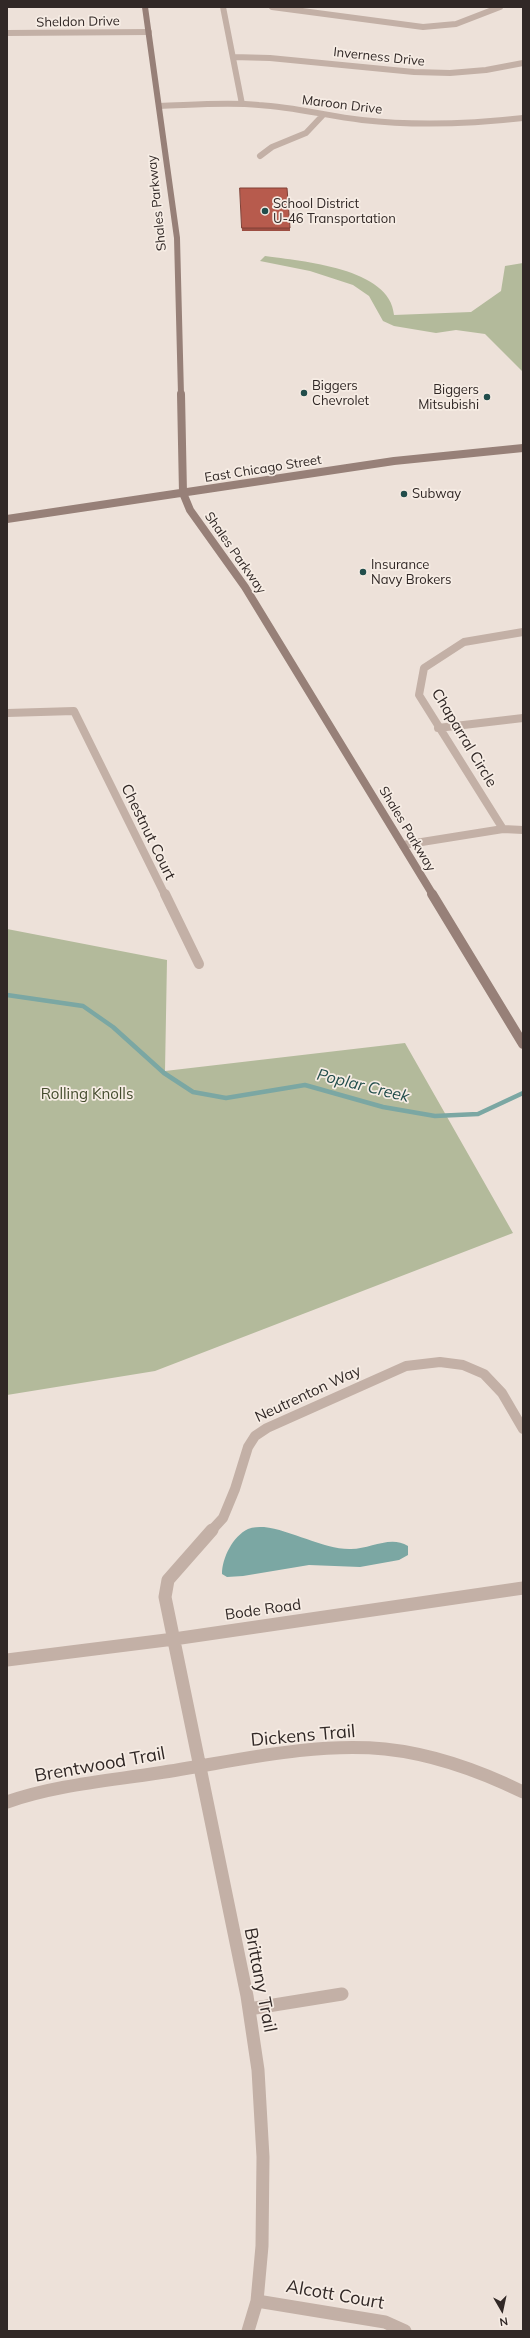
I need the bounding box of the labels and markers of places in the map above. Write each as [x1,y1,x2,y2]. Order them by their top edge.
place label: School District U-46 Transportation [273,196,396,227]
marker: School District U-46 Transportation [260,206,270,216]
place label: Biggers Chevrolet [312,378,369,409]
place label: Biggers Mitsubishi [418,382,479,413]
marker: Biggers Chevrolet [299,388,309,398]
marker: Biggers Mitsubishi [482,392,492,402]
place label: Subway [412,486,461,502]
marker: Subway [399,489,409,499]
place label: Insurance Navy Brokers [371,557,451,588]
marker: Insurance Navy Brokers [358,567,368,577]

